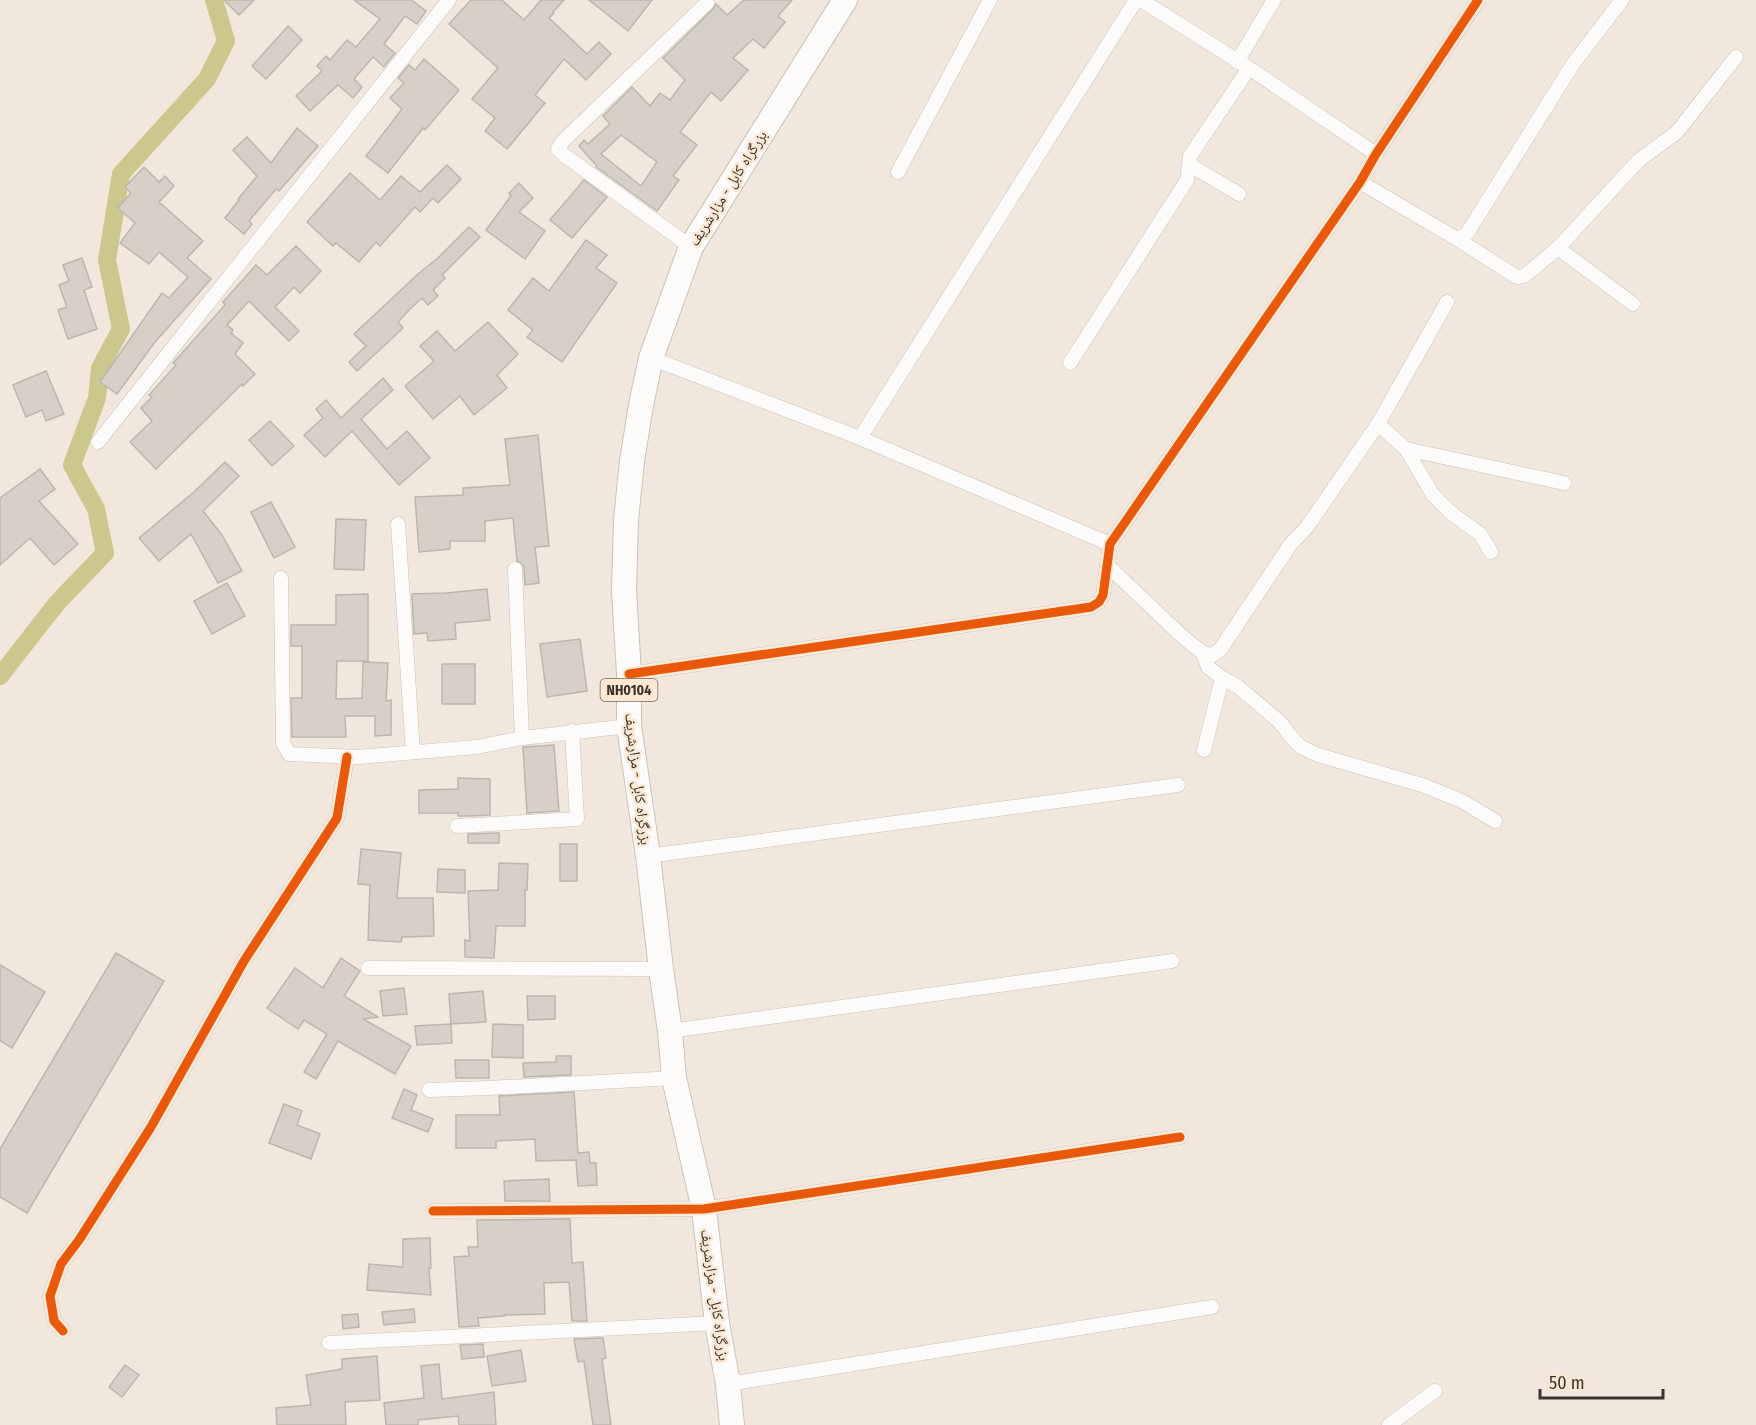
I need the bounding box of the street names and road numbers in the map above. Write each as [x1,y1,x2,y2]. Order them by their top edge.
street label: بزرگراه کابل - مزارشریف [685,127,772,250]
road number: NH0104 [600,679,658,701]
street label: بزرگراه کابل - مزارشریف [620,712,655,846]
street label: بزرگراه کابل - مزارشریف [696,1228,733,1362]

